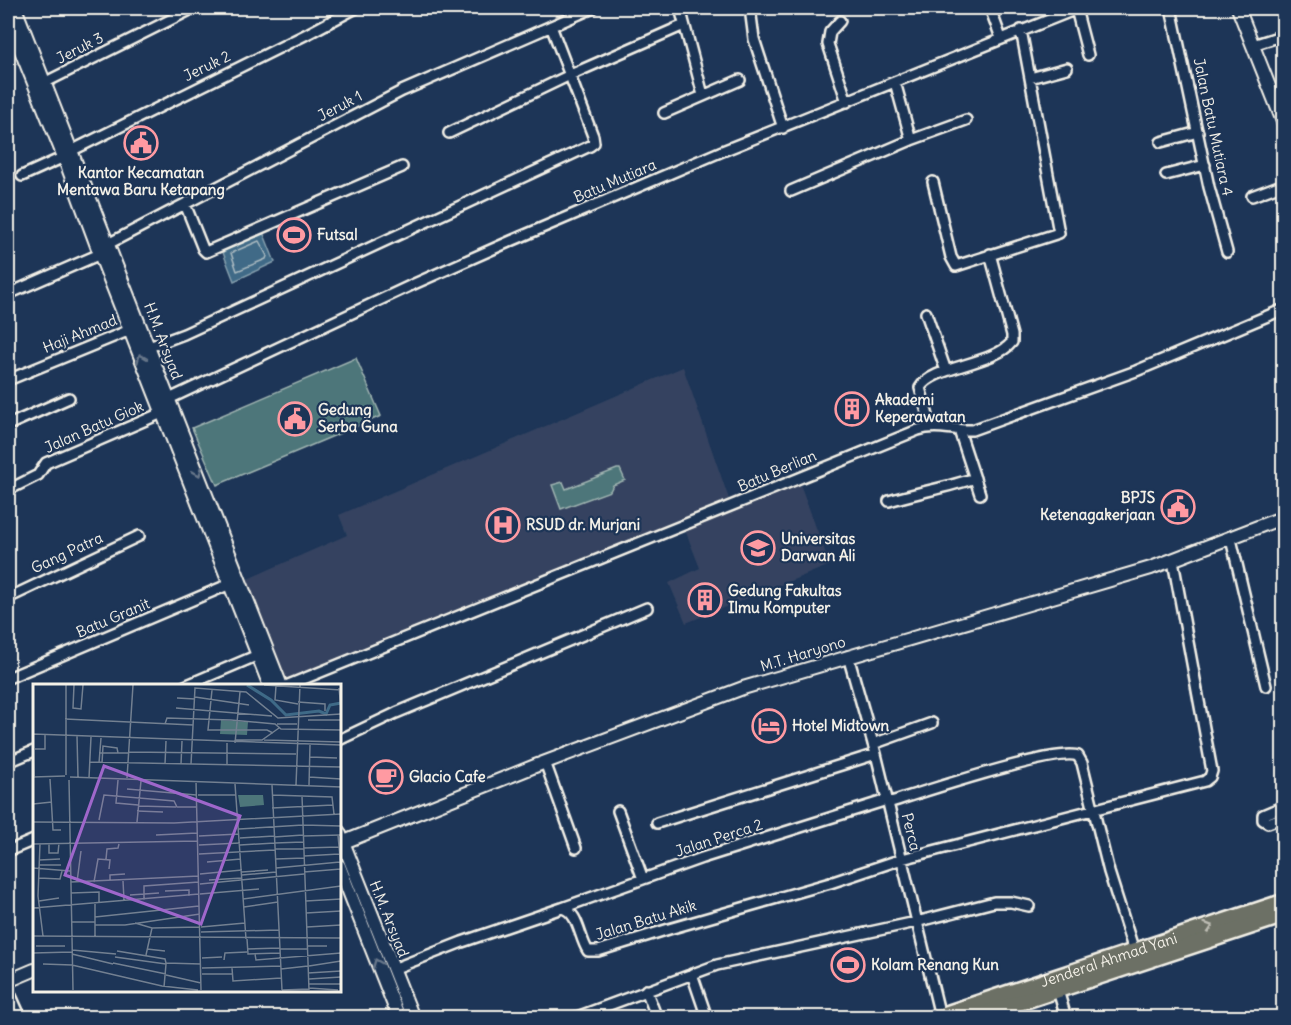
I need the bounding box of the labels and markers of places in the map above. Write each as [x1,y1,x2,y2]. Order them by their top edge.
public building icon: Kantor Kecamatan Mentawa Baru Ketapang [123,125,159,161]
place label: Kantor Kecamatan Mentawa Baru Ketapang [57,163,225,200]
sports icon: Futsal [276,217,312,253]
place label: Futsal [317,225,358,244]
place label: Akademi Keperawatan [875,390,966,427]
building icon: Akademi Keperawatan [834,391,870,427]
place label: Gedung Serba Guna [318,400,398,436]
public building icon: Gedung Serba Guna [277,401,313,437]
place label: BPJS Ketenagakerjaan [1040,488,1155,525]
public building icon: BPJS Ketenagakerjaan [1160,489,1196,525]
hospital icon: RSUD dr. Murjani [485,507,521,543]
place label: RSUD dr. Murjani [526,515,640,534]
place label: Universitas Darwan Ali [781,529,855,565]
school or university icon: Universitas Darwan Ali [740,530,776,566]
place label: Gedung Fakultas Ilmu Komputer [728,581,842,618]
building icon: Gedung Fakultas Ilmu Komputer [687,582,723,618]
hotel icon: Hotel Midtown [751,708,787,744]
place label: Hotel Midtown [792,716,890,735]
cafe icon: Glacio Cafe [368,759,404,795]
place label: Glacio Cafe [409,767,486,786]
sports icon: Kolam Renang Kun [830,947,866,983]
place label: Kolam Renang Kun [871,955,999,975]

